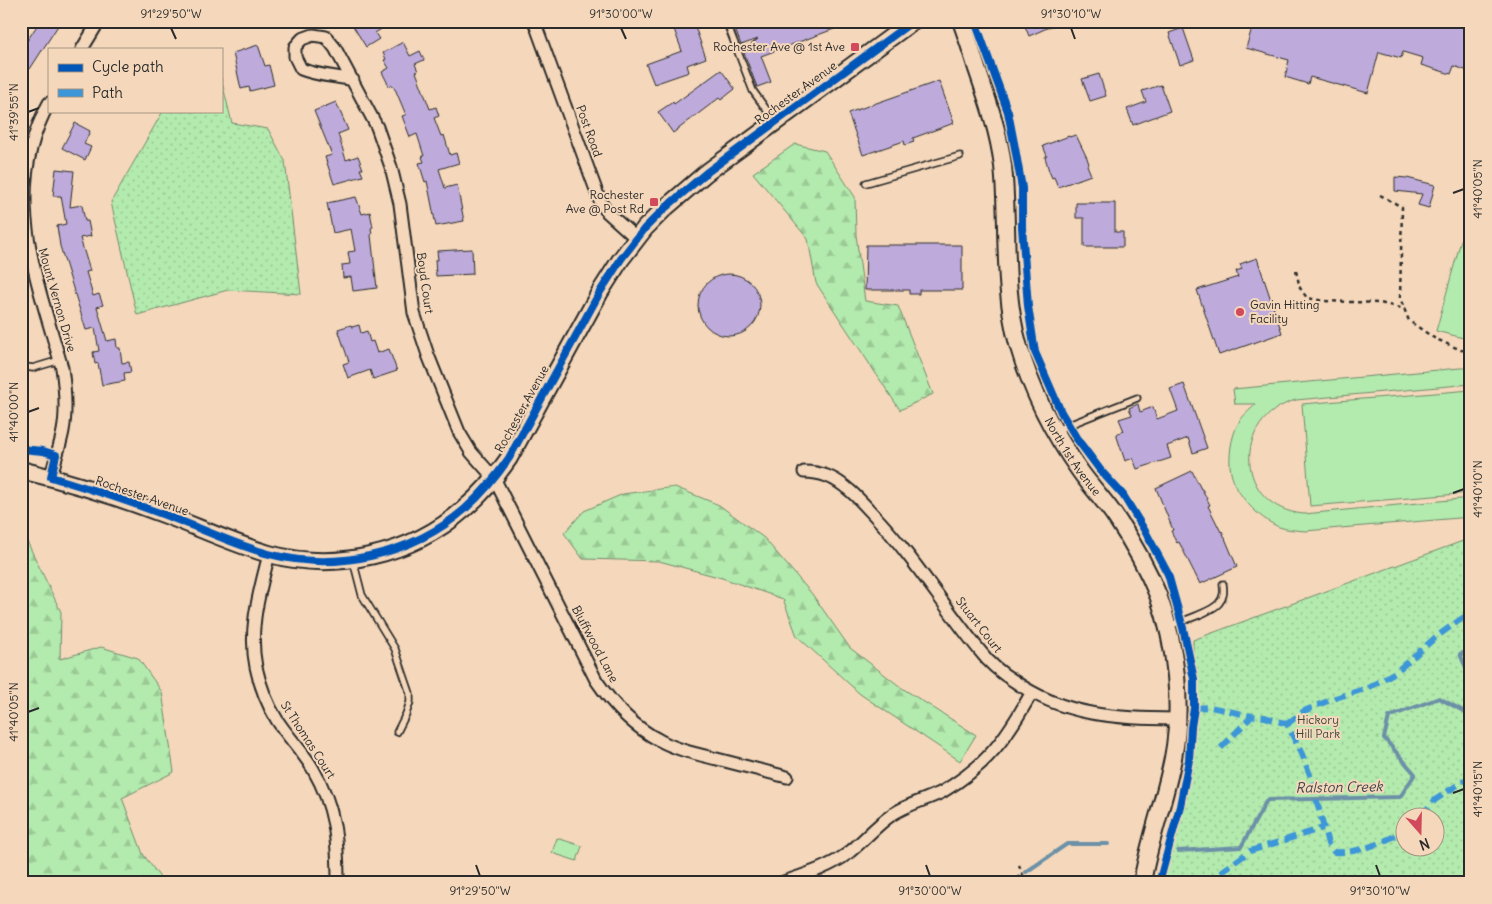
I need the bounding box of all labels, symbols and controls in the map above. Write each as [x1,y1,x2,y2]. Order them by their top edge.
text: 91°29'50"W [140,6,202,21]
text: 91°30'00"W [589,6,653,21]
text: 91°30'10"W [1041,6,1101,21]
place label: Rochester Ave @ 1st Ave [713,39,845,54]
marker: Rochester Ave @ 1st Ave [849,41,861,53]
legend [48,48,222,112]
text: Cycle path [92,57,164,76]
street label: Rochester Avenue [752,58,840,127]
text: 41°39'55"N [6,83,21,141]
text: Path [92,83,123,102]
street label: Post Road [573,103,606,159]
text: 41°40'05"N [1470,159,1485,219]
place label: Rochester Ave @ Post Rd [566,187,644,216]
marker: Rochester Ave @ Post Rd [648,196,660,208]
street label: Mount Vernon Drive [35,246,79,354]
street label: Boyd Court [414,251,437,315]
place label: Gavin Hitting Facility [1250,297,1320,326]
marker: Gavin Hitting Facility [1234,306,1246,318]
street label: Rochester Avenue [491,362,552,455]
text: 41°40'00"N [6,382,21,442]
street label: North 1st Avenue [1042,415,1104,499]
text: 41°40'10"N [1470,460,1485,518]
street label: Rochester Avenue [94,473,191,519]
street label: Stuart Court [953,594,1006,656]
street label: Bluffwood Lane [569,603,622,685]
text: 41°40'05"N [6,682,21,742]
street label: St Thomas Court [278,698,339,781]
park label: Hickory Hill Park [1296,712,1340,741]
text: 41°40'15"N [1470,761,1485,817]
water label: Ralston Creek [1295,777,1384,797]
north arrow [1394,806,1444,856]
text: N [1417,834,1432,854]
text: 91°29'50"W [449,883,511,898]
text: 91°30'00"W [898,883,962,898]
text: 91°30'10"W [1350,883,1410,898]

